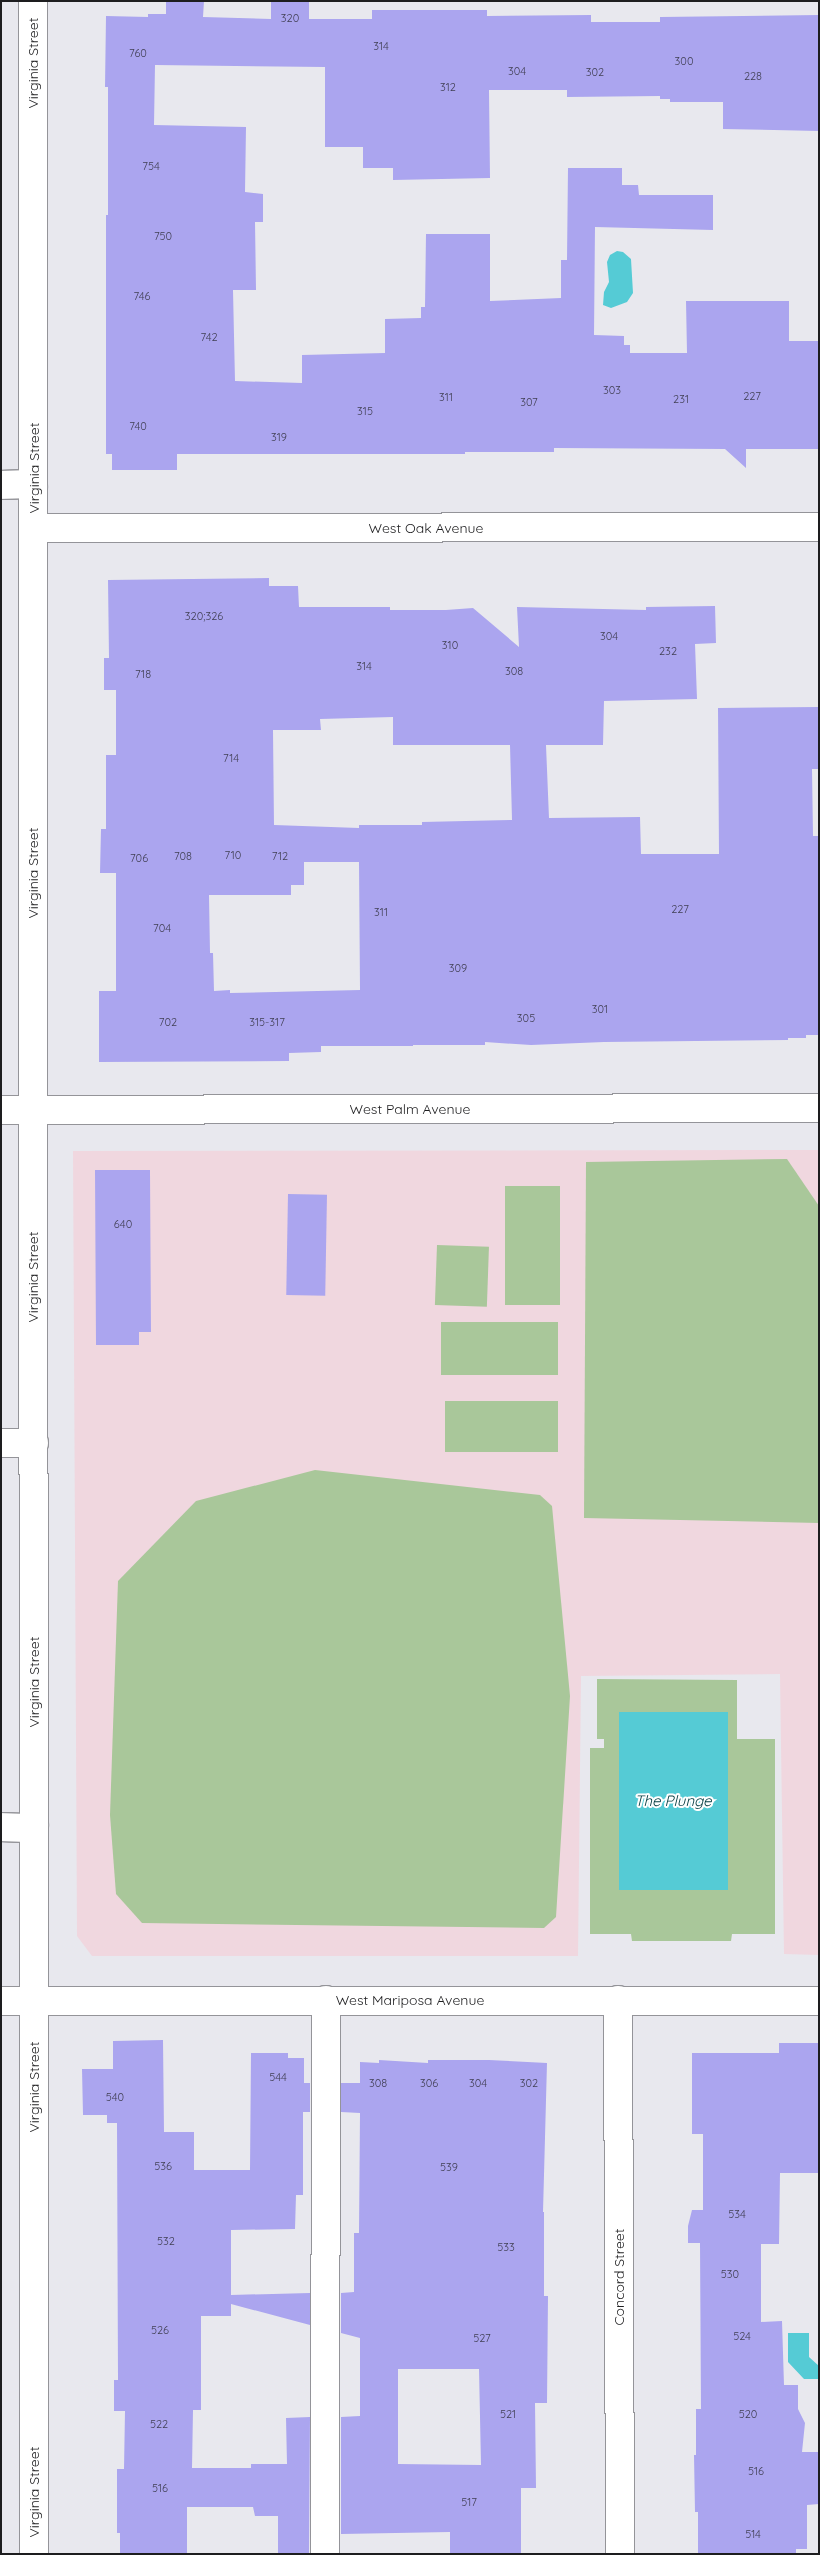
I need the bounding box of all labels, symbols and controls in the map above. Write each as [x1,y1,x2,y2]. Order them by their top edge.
house number: 320 [281,11,299,25]
street label: Virginia Street [25,18,41,108]
house number: 314 [373,39,389,53]
house number: 760 [129,46,147,60]
house number: 300 [675,54,693,68]
house number: 304 [508,64,526,78]
house number: 302 [586,65,604,79]
house number: 228 [744,69,762,83]
house number: 312 [440,80,456,94]
house number: 754 [142,159,160,173]
house number: 750 [154,229,172,243]
house number: 746 [134,289,150,303]
house number: 742 [200,330,218,344]
house number: 303 [603,383,621,397]
house number: 227 [743,389,761,403]
house number: 311 [439,390,453,404]
house number: 231 [673,392,689,406]
house number: 307 [520,395,538,409]
house number: 315 [357,404,373,418]
house number: 740 [129,419,147,433]
street label: Virginia Street [26,423,42,513]
house number: 319 [271,430,287,444]
street label: West Oak Avenue [369,520,483,536]
house number: 320;326 [185,609,223,623]
house number: 304 [600,629,618,643]
house number: 310 [442,638,458,652]
house number: 232 [659,644,677,658]
house number: 314 [356,659,372,673]
house number: 308 [505,664,523,678]
house number: 718 [135,667,151,681]
house number: 714 [223,751,239,765]
street label: Virginia Street [25,828,41,918]
house number: 710 [225,848,241,862]
house number: 708 [174,849,192,863]
house number: 712 [272,849,288,863]
house number: 706 [130,851,148,865]
house number: 227 [671,902,689,916]
house number: 311 [374,905,388,919]
house number: 704 [153,921,171,935]
house number: 309 [449,961,467,975]
house number: 301 [592,1002,608,1016]
house number: 305 [517,1011,535,1025]
house number: 702 [159,1015,177,1029]
house number: 315-317 [249,1015,285,1029]
street label: West Palm Avenue [350,1101,470,1117]
house number: 640 [114,1217,132,1231]
street label: Virginia Street [25,1232,41,1322]
street label: Virginia Street [26,1637,42,1727]
water label: The Plunge [634,1792,712,1810]
street label: West Mariposa Avenue [336,1992,484,2008]
street label: Virginia Street [26,2042,42,2132]
house number: 544 [269,2070,287,2084]
house number: 308 [369,2076,387,2090]
house number: 306 [420,2076,438,2090]
house number: 304 [469,2076,487,2090]
house number: 302 [520,2076,538,2090]
house number: 540 [106,2090,124,2104]
house number: 536 [154,2159,172,2173]
house number: 539 [440,2160,458,2174]
house number: 534 [728,2207,746,2221]
street label: Concord Street [611,2228,627,2326]
house number: 532 [157,2234,175,2248]
house number: 533 [497,2240,515,2254]
house number: 530 [721,2267,739,2281]
house number: 526 [151,2323,169,2337]
house number: 524 [733,2329,751,2343]
house number: 527 [473,2331,491,2345]
house number: 521 [500,2407,516,2421]
house number: 520 [739,2407,757,2421]
house number: 522 [150,2417,168,2431]
street label: Virginia Street [26,2447,42,2537]
house number: 516 [748,2464,764,2478]
house number: 516 [152,2481,168,2495]
house number: 517 [461,2495,477,2509]
house number: 514 [745,2527,761,2541]

